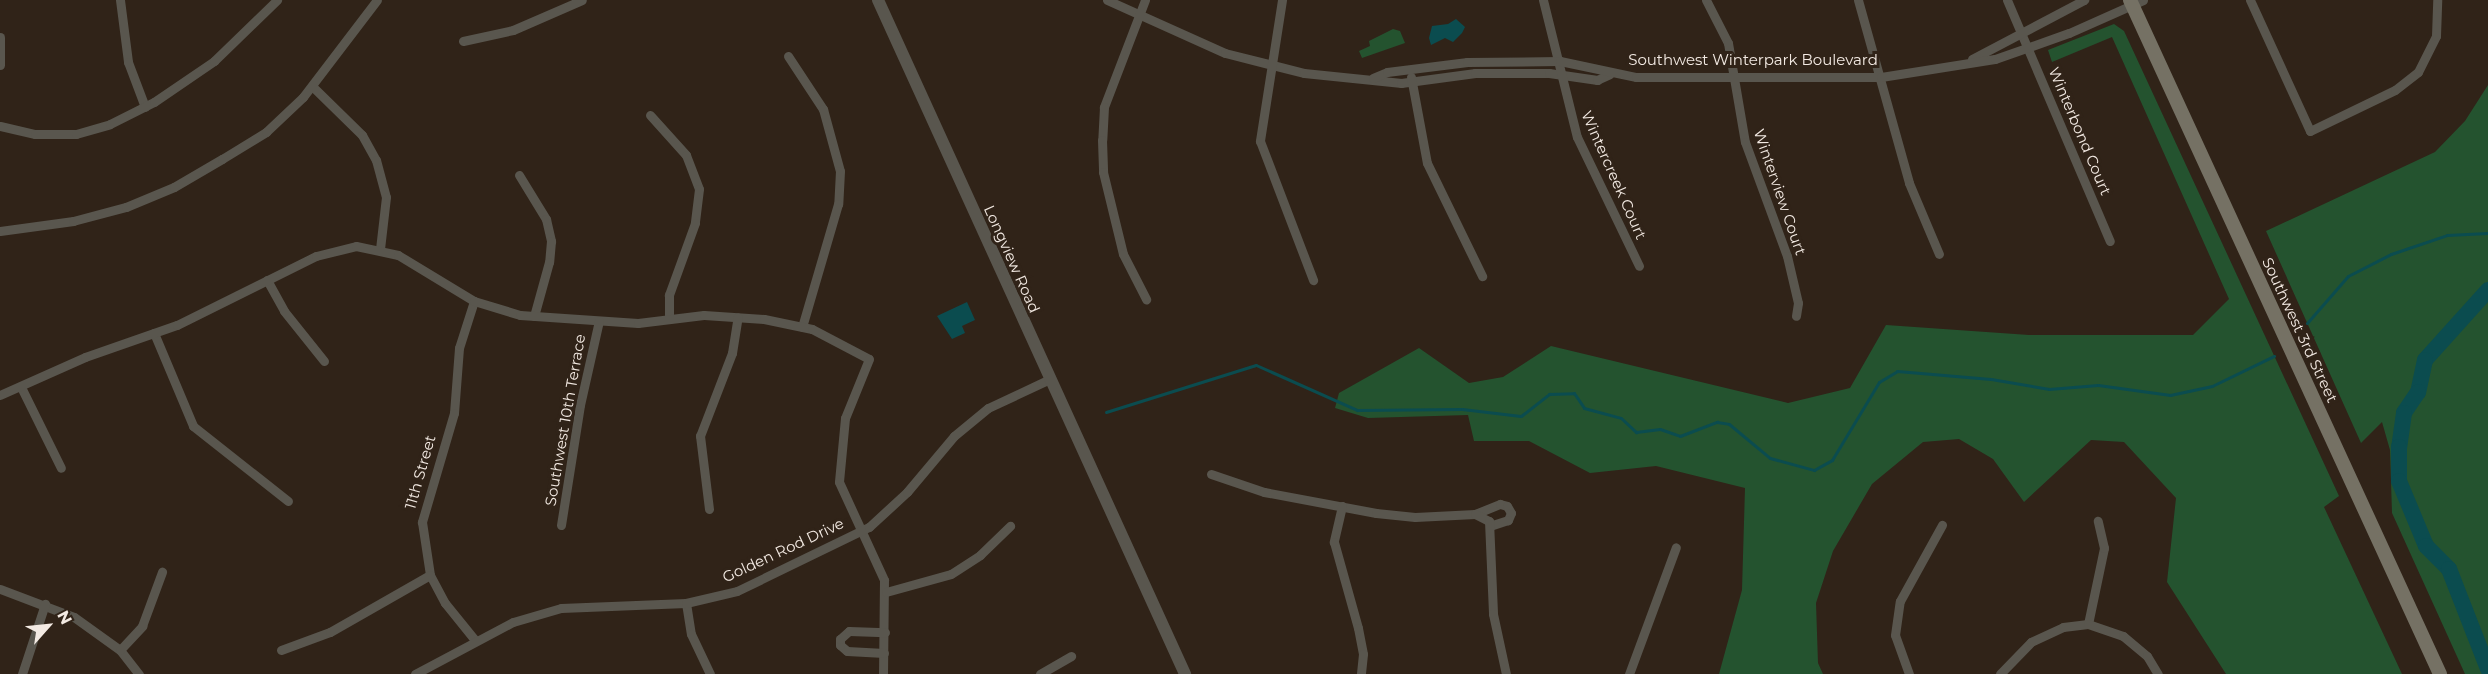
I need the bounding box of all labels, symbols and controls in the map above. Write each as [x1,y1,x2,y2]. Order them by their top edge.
street label: Southwest Winterpark Boulevard [1628,51,1878,69]
street label: Winterbond Court [2045,64,2115,198]
street label: Wintercreek Court [1578,108,1650,242]
street label: Winterview Court [1750,127,1810,257]
street label: Longview Road [980,202,1044,316]
street label: Southwest 3rd Street [2258,255,2342,405]
street label: Southwest 10th Terrace [541,333,589,507]
street label: 11th Street [401,433,439,511]
street label: Golden Rod Drive [719,514,847,586]
north arrow [18,596,78,656]
text: N [53,608,76,628]

